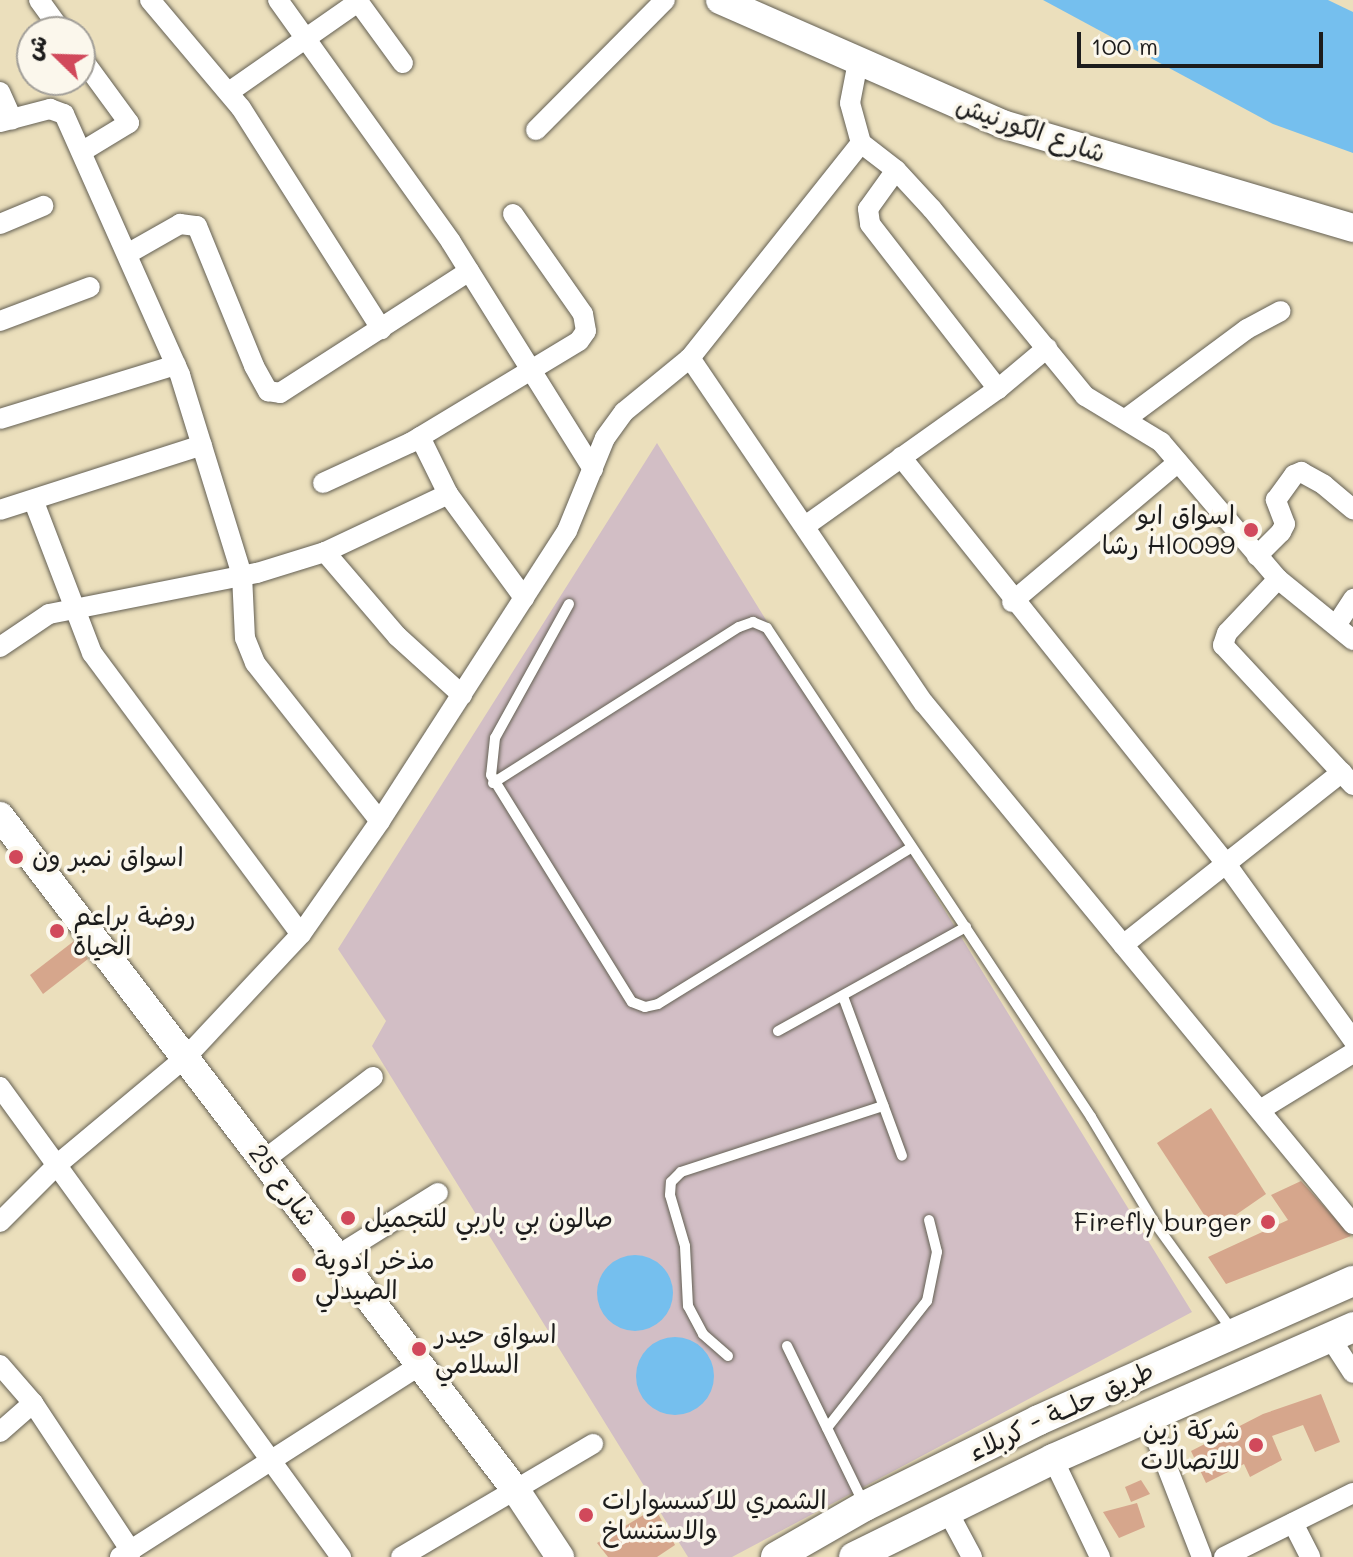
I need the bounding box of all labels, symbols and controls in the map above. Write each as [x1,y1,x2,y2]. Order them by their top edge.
north arrow [16,16,96,96]
scale bar [1081,16,1327,66]
text: ش [17,30,53,64]
text: 100 m [1091,30,1158,61]
street label: شارع الكورنيش [952,89,1110,169]
place label: اسواق ابو رشا Hl0099 [1102,499,1235,560]
marker: اسواق ابو رشا Hl0099 [1242,521,1260,539]
place label: اسواق نمبر ون [32,841,184,873]
marker: اسواق نمبر ون [7,848,25,866]
place label: روضة براعم الحياة [73,900,196,962]
marker: روضة براعم الحياة [48,922,66,940]
street label: شارع 25 [242,1138,324,1232]
place label: صالون بي باربي للتجميل [364,1202,613,1234]
place label: Firefly burger [1074,1206,1252,1238]
marker: صالون بي باربي للتجميل [339,1209,357,1227]
marker: Firefly burger [1259,1213,1277,1231]
place label: مذخر ادوية الصيدلي [315,1244,435,1306]
marker: مذخر ادوية الصيدلي [290,1266,308,1284]
place label: اسواق حيدر السلامي [435,1318,557,1380]
marker: اسواق حيدر السلامي [410,1340,428,1358]
street label: طريق حلــة - كربلاء [963,1354,1159,1468]
place label: شركة زين للاتصالات [1140,1414,1240,1476]
marker: شركة زين للاتصالات [1247,1436,1265,1454]
place label: الشمري للاكسسوارات والاستنساخ [602,1484,827,1546]
marker: الشمري للاكسسوارات والاستنساخ [577,1506,595,1524]

